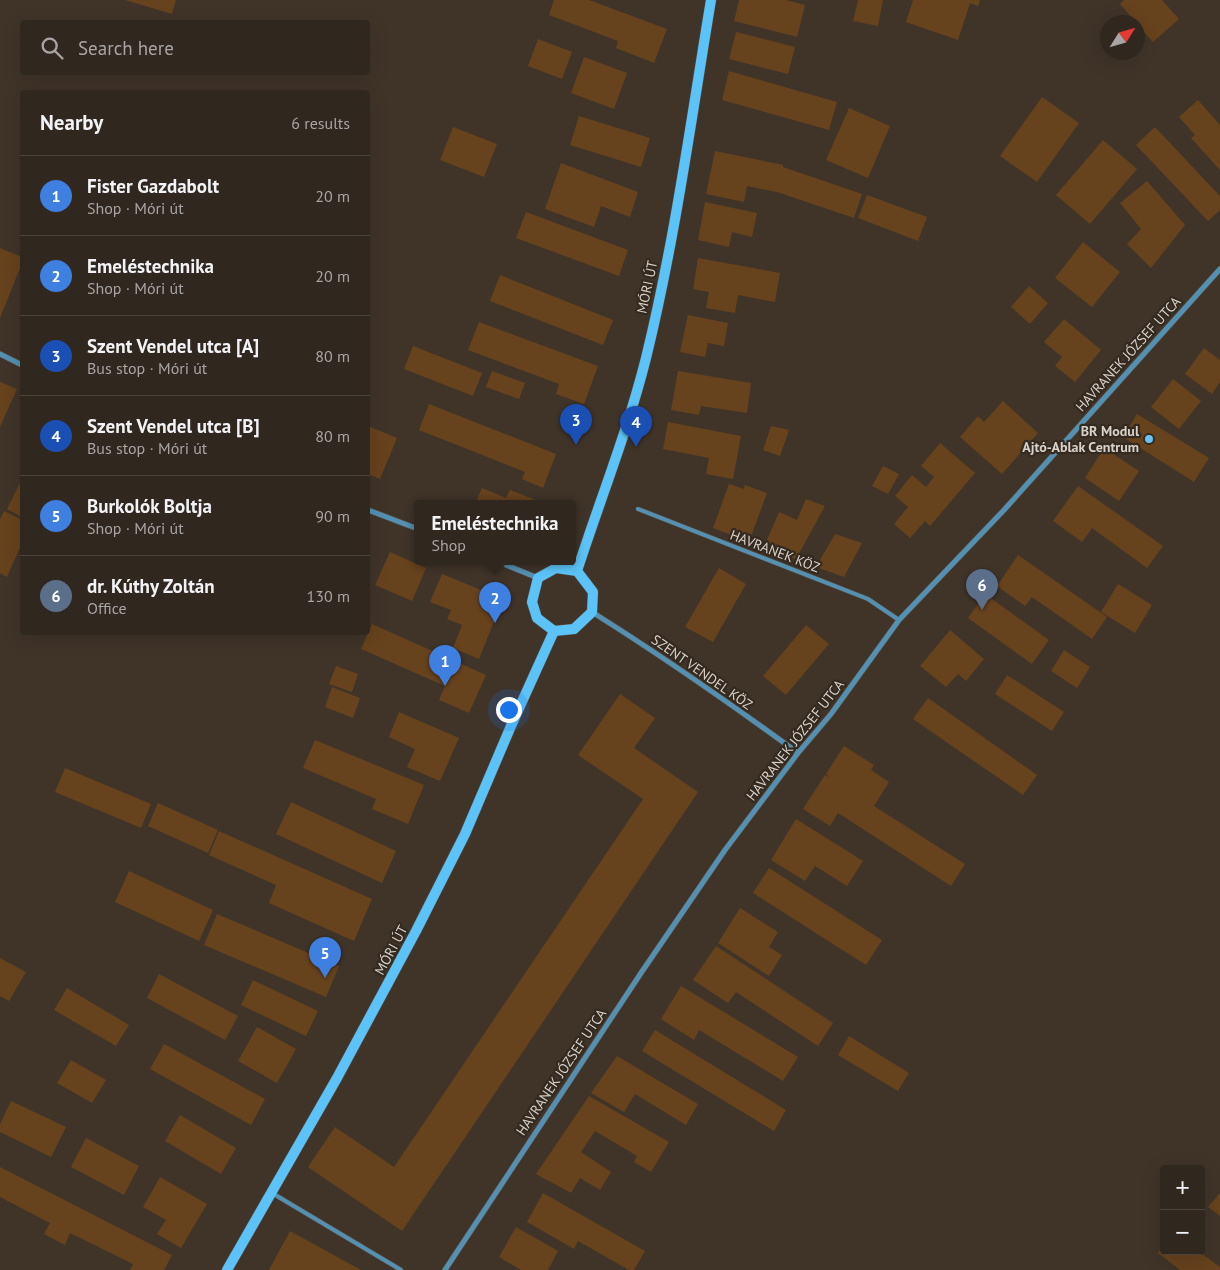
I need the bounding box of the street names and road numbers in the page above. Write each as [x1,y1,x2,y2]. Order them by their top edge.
street label: MÓRI ÚT [633,259,661,315]
street label: HAVRANEK JÓZSEF UTCA [1072,292,1185,415]
street label: HAVRANEK KÖZ [728,526,823,576]
street label: SZENT VENDEL KÖZ [648,630,756,714]
street label: HAVRANEK JÓZSEF UTCA [742,675,848,804]
street label: MÓRI ÚT [370,922,412,978]
street label: HAVRANEK JÓZSEF UTCA [512,1005,610,1139]

